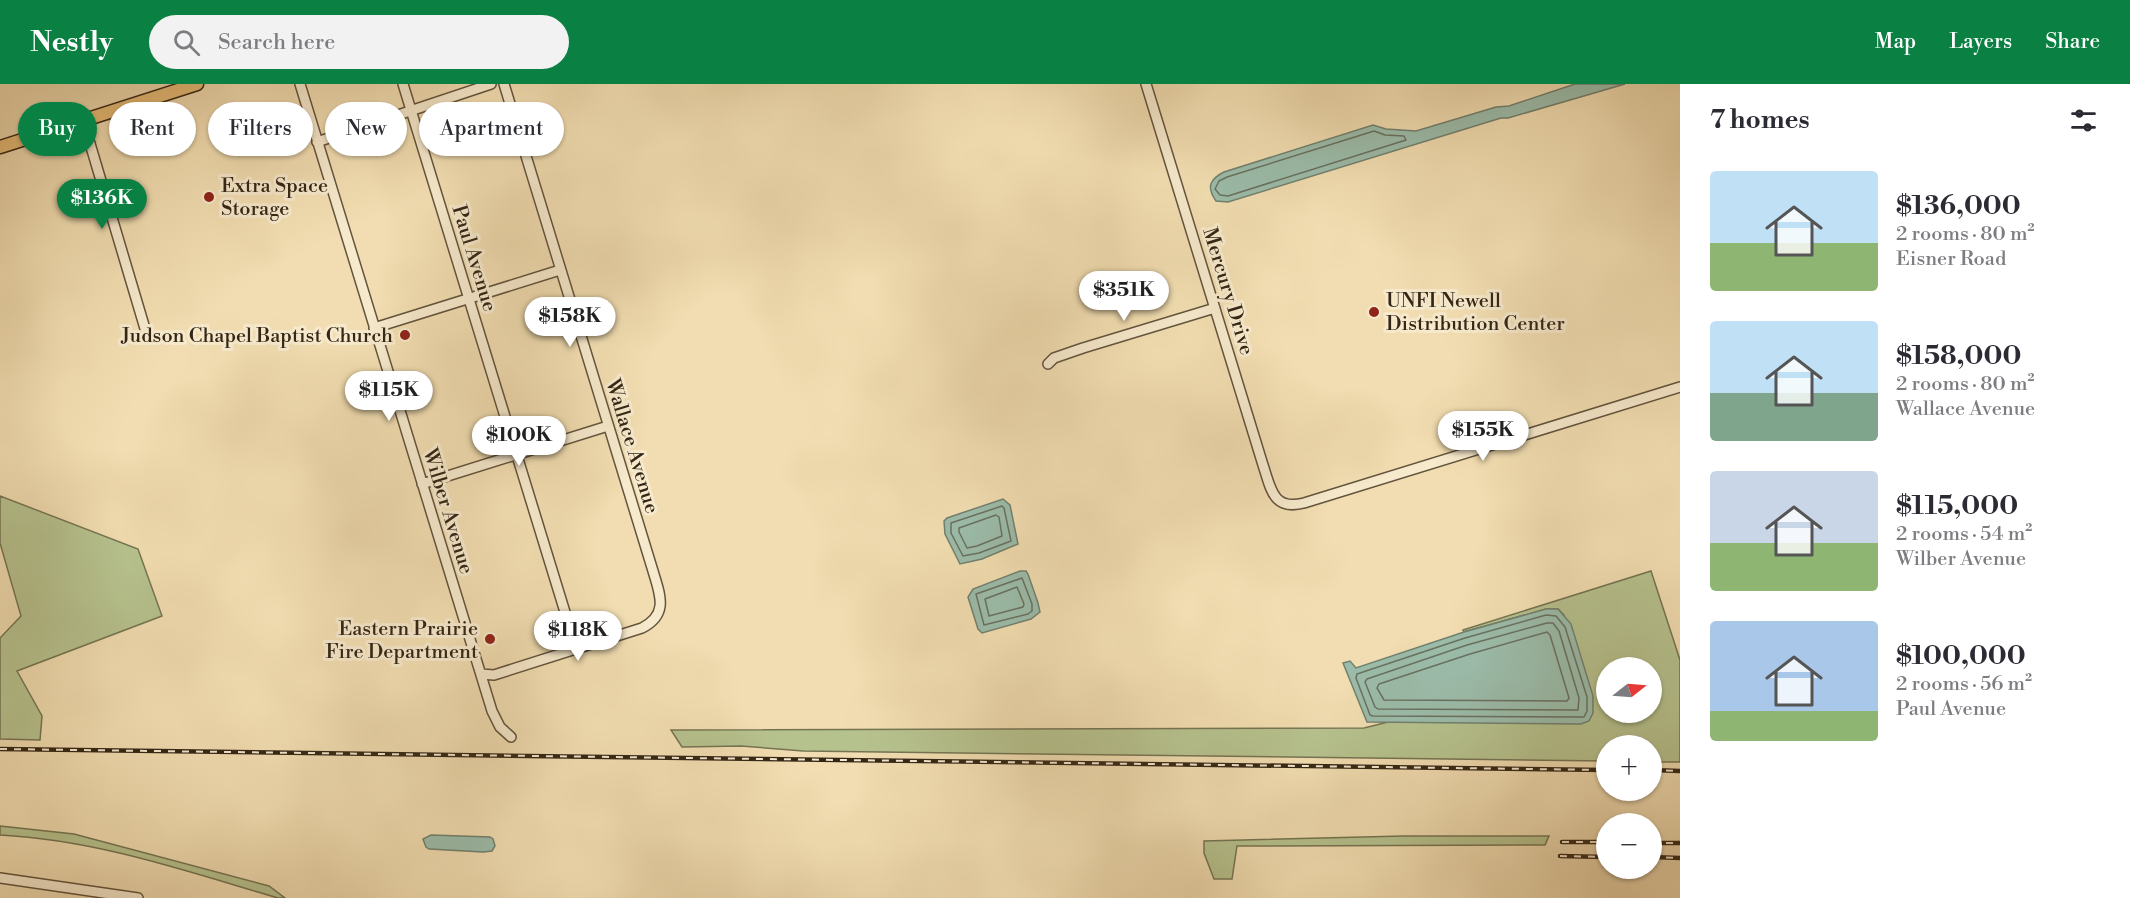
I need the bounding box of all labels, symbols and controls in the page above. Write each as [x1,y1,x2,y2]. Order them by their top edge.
search box [149,15,569,69]
text: Nestly [30,25,113,60]
icon: search [170,26,203,59]
text: Search here [218,29,335,56]
text: Map [1875,29,1916,55]
text: Layers [1949,29,2012,55]
text: Share [2045,29,2100,55]
chip: Buy [18,102,97,156]
chip: Rent [109,102,196,156]
chip: Filters [208,102,313,156]
chip: New [325,102,407,156]
chip: Apartment [419,102,564,156]
text: 7 homes [1710,104,1810,136]
icon: filters [2067,104,2100,137]
place label: Extra Space Storage [221,174,328,222]
pin: $136K [60,179,144,230]
text: $136K [71,186,133,211]
marker: Extra Space Storage [202,190,216,204]
text: $136,000 [1896,190,2021,222]
icon: home [1758,195,1830,267]
street label: Paul Avenue [446,202,502,315]
text: 2 rooms · 80 m² [1896,222,2034,247]
street label: Mercury Drive [1196,225,1259,358]
text: Eisner Road [1896,247,2006,272]
pin: $351K [1082,271,1166,322]
text: $351K [1093,278,1155,303]
place label: UNFI Newell Distribution Center [1386,289,1565,337]
pin: $158K [528,297,612,348]
text: $158K [539,304,601,329]
marker: UNFI Newell Distribution Center [1367,305,1381,319]
place label: Judson Chapel Baptist Church [120,324,393,349]
marker: Judson Chapel Baptist Church [398,328,412,342]
text: $158,000 [1896,340,2021,372]
icon: home [1758,345,1830,417]
pin: $115K [347,371,431,422]
text: 2 rooms · 80 m² [1896,372,2034,397]
street label: Wallace Avenue [599,375,664,517]
text: $115K [359,378,419,403]
text: Wallace Avenue [1896,397,2035,422]
pin: $155K [1441,411,1525,462]
pin: $100K [477,416,561,467]
text: $155K [1452,418,1514,443]
text: $100K [486,423,552,448]
street label: Wilber Avenue [416,445,479,577]
text: $115,000 [1896,490,2018,522]
icon: home [1758,495,1830,567]
text: 2 rooms · 54 m² [1896,522,2032,547]
text: Wilber Avenue [1896,547,2026,572]
pin: $118K [536,611,620,662]
place label: Eastern Prairie Fire Department [326,617,478,665]
text: $118K [548,618,608,643]
marker: Eastern Prairie Fire Department [483,632,497,646]
text: $100,000 [1896,640,2026,672]
icon: home [1758,645,1830,717]
north arrow [1596,657,1662,723]
map controls [1596,657,1662,879]
text: 2 rooms · 56 m² [1896,672,2032,697]
text: Paul Avenue [1896,697,2006,722]
button: + [1596,735,1662,801]
button: − [1596,813,1662,879]

